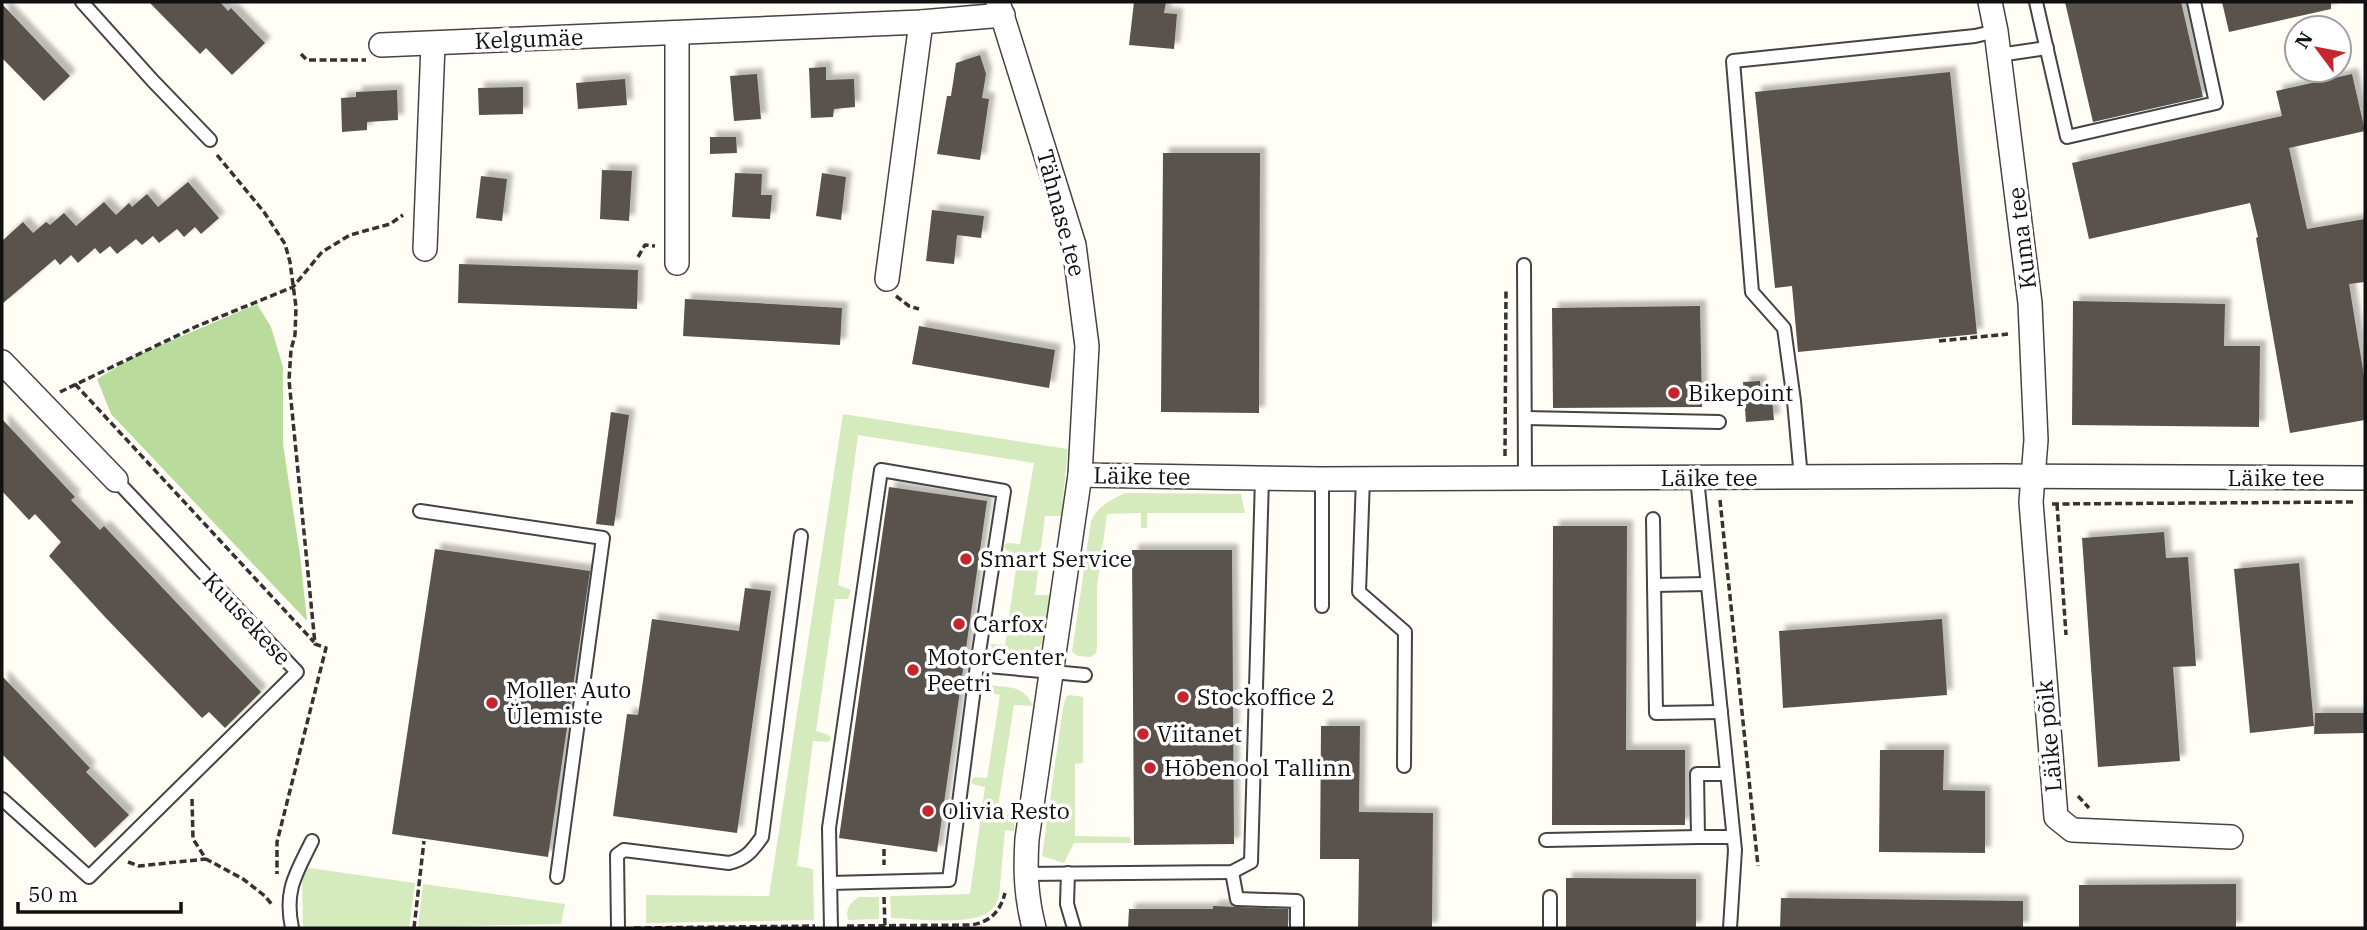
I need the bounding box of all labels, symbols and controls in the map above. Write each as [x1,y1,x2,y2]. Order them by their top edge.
north arrow [2283,14,2353,84]
street label: Kelgumäe [474,21,584,55]
text: N [2289,27,2318,53]
street label: Tähnase tee [1031,146,1093,279]
street label: Kuma tee [2000,185,2042,291]
place label: Bikepoint [1688,377,1793,407]
marker: Bikepoint [1666,385,1682,401]
street label: Läike tee [1093,459,1191,491]
street label: Läike tee [1661,462,1758,492]
street label: Läike tee [2228,462,2325,492]
place label: Smart Service [980,543,1132,573]
marker: Smart Service [958,551,974,567]
street label: Kuusekese [197,565,298,671]
place label: Carfox [973,608,1044,638]
marker: Carfox [951,616,967,632]
place label: MotorCenter Peetri [927,641,1064,697]
marker: MotorCenter Peetri [905,662,921,678]
place label: Moller Auto Ülemiste [506,674,631,730]
street label: Läike põik [2028,678,2068,793]
place label: Stockoffice 2 [1197,681,1335,711]
marker: Stockoffice 2 [1175,689,1191,705]
marker: Moller Auto Ülemiste [484,695,500,711]
place label: Viitanet [1157,718,1242,748]
marker: Viitanet [1135,726,1151,742]
place label: Hõbenool Tallinn [1164,752,1352,782]
marker: Hõbenool Tallinn [1142,760,1158,776]
place label: Olivia Resto [942,795,1070,825]
marker: Olivia Resto [920,803,936,819]
scale bar [18,870,180,914]
text: 50 m [28,880,78,908]

